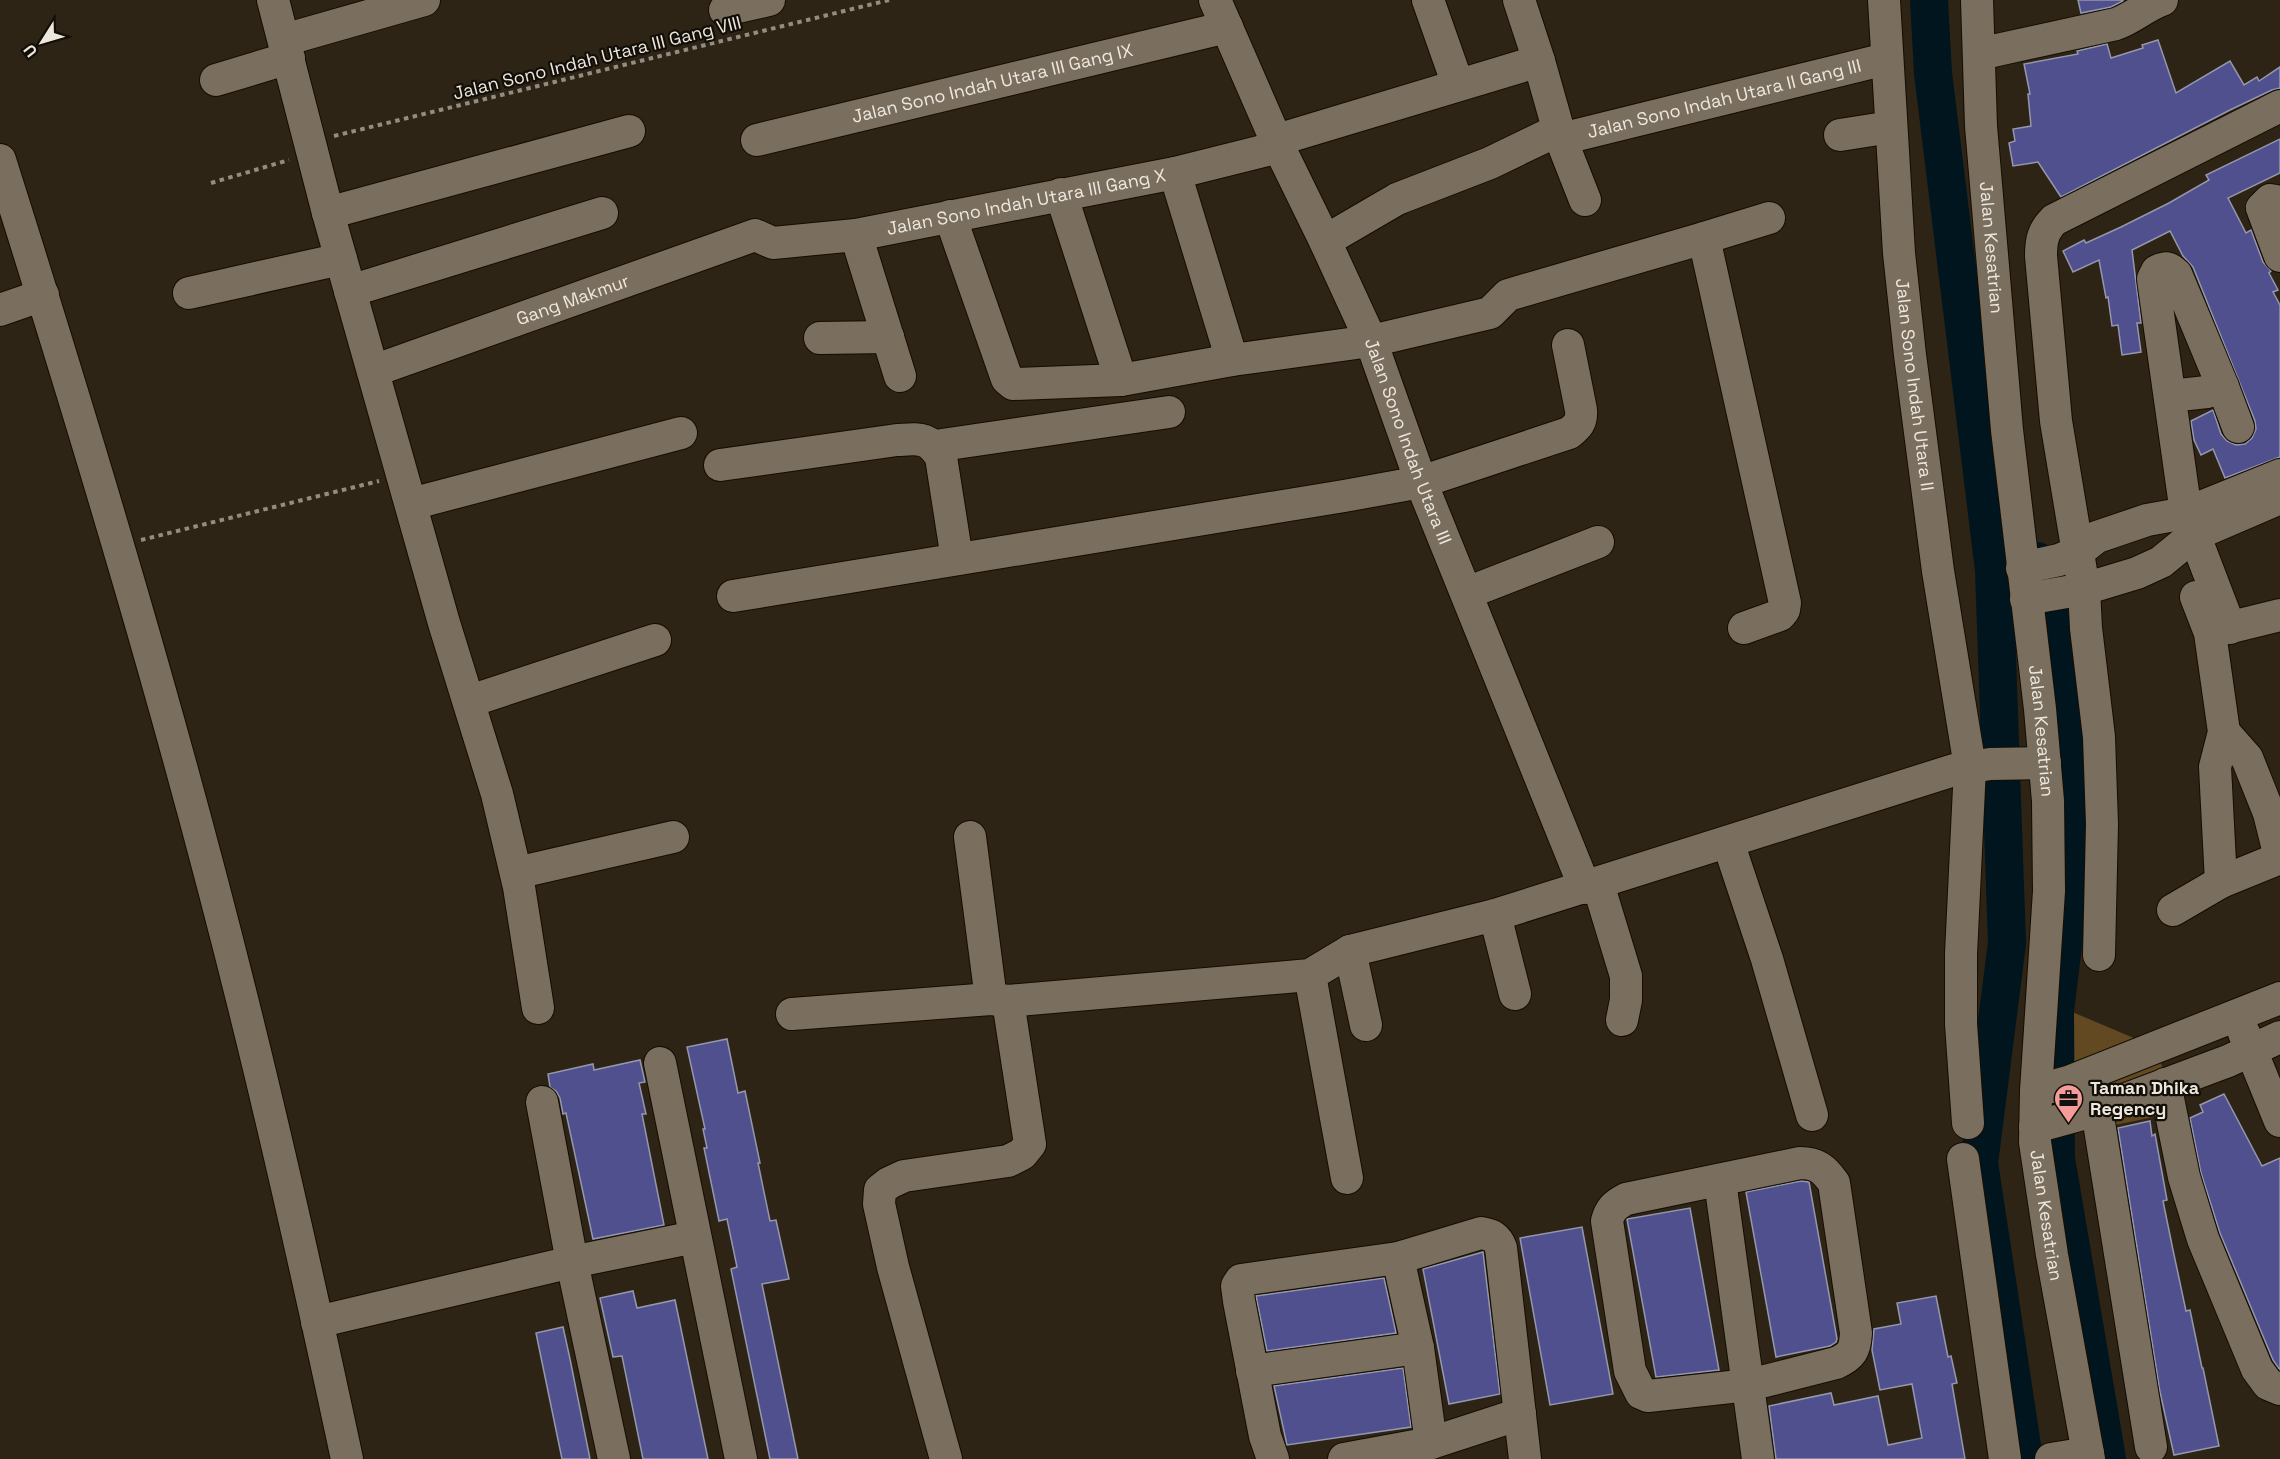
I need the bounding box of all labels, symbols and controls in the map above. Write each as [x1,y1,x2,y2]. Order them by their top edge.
street label: Jalan Sono Indah Utara III Gang VIII [450,11,743,105]
north arrow [12,12,72,72]
street label: Jalan Sono Indah Utara III Gang IX [849,38,1135,128]
text: U [19,40,42,61]
street label: Jalan Sono Indah Utara II Gang III [1585,54,1863,143]
street label: Jalan Sono Indah Utara III Gang X [885,163,1168,240]
street label: Jalan Kesatrian [1975,180,2009,314]
street label: Gang Makmur [513,269,632,330]
street label: Jalan Sono Indah Utara II [1891,277,1940,492]
street label: Jalan Sono Indah Utara III [1360,335,1457,548]
street label: Jalan Kesatrian [2024,664,2060,798]
place label: Taman Dhika Regency [2090,1076,2200,1120]
office icon: Taman Dhika Regency [2053,1082,2085,1124]
street label: Jalan Kesatrian [2025,1148,2068,1283]

